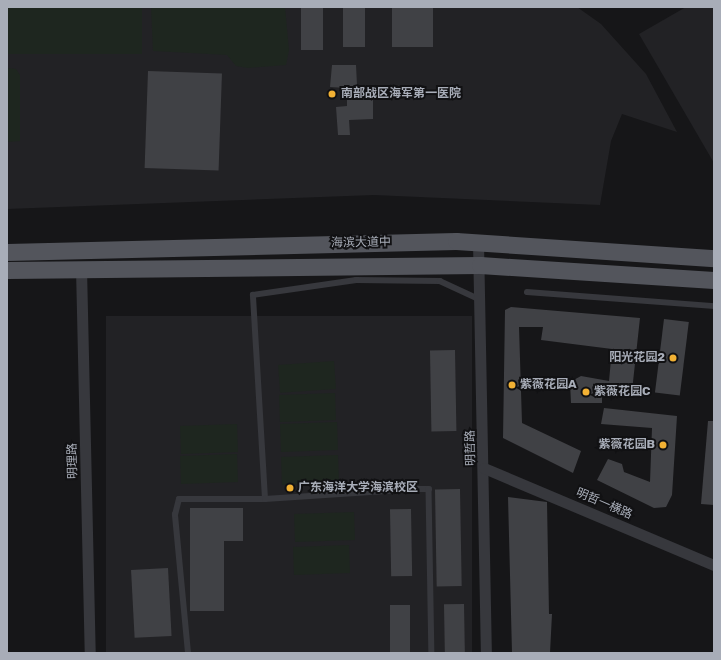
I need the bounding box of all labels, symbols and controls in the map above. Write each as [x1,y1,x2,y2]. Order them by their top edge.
place label: 南部战区海军第一医院 [341,87,461,101]
marker: 南部战区海军第一医院 [326,88,338,100]
street label: 海滨大道中 [331,235,391,251]
place label: 阳光花园2 [609,351,665,365]
marker: 阳光花园2 [668,353,678,363]
place label: 紫薇花园A [520,378,577,392]
marker: 紫薇花园A [507,380,517,390]
place label: 紫薇花园C [594,385,650,399]
marker: 紫薇花园C [581,387,591,397]
street label: 明哲路 [463,430,479,466]
place label: 紫薇花园B [599,438,655,452]
marker: 紫薇花园B [658,440,668,450]
street label: 明理路 [65,443,81,479]
place label: 广东海洋大学海滨校区 [298,481,418,495]
marker: 广东海洋大学海滨校区 [285,483,295,493]
street label: 明哲一横路 [574,486,634,522]

